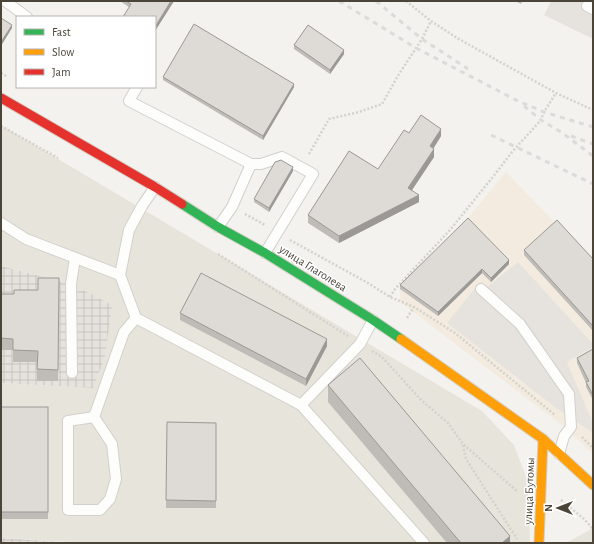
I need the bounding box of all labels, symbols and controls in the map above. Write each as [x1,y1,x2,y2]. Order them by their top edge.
legend [16,16,156,88]
text: Fast [52,26,71,38]
text: Slow [52,46,74,58]
text: Jam [52,66,71,78]
street label: улица Глаголева [276,242,349,295]
street label: улица Бутомы [522,457,537,526]
north arrow [538,488,578,528]
text: N [543,504,554,512]

